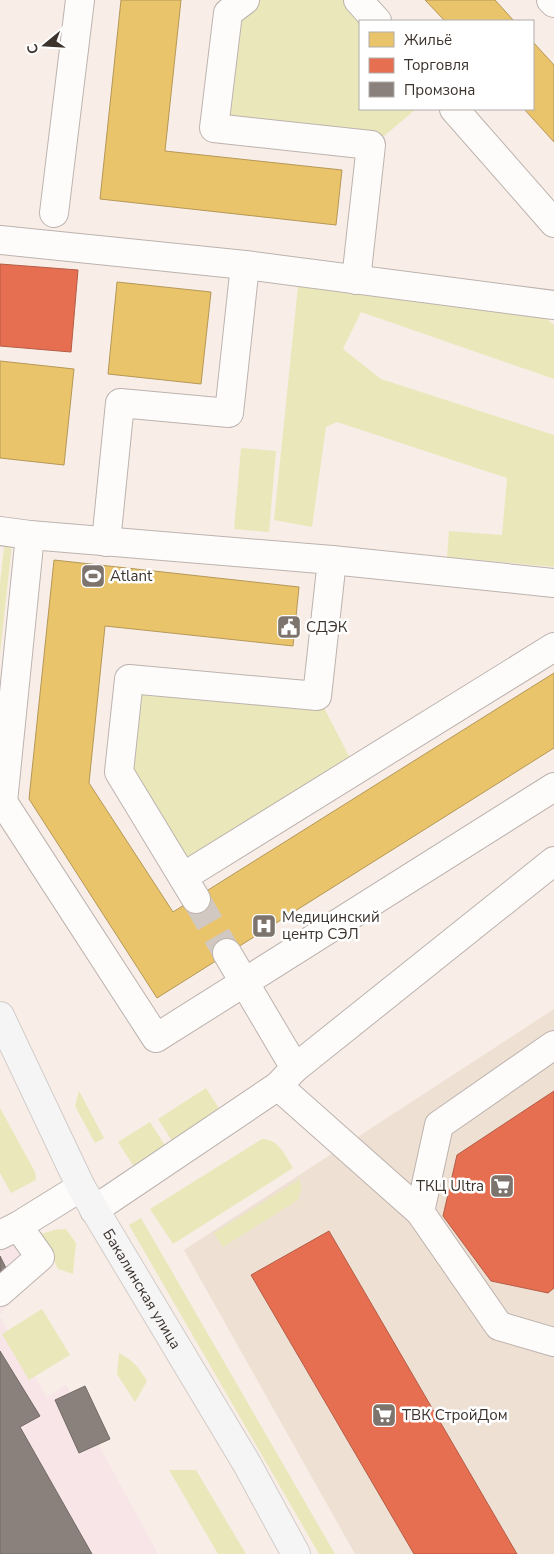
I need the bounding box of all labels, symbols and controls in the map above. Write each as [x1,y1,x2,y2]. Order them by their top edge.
north arrow [20,20,70,70]
legend [359,20,534,110]
text: Жильё [404,30,452,50]
text: С [22,41,44,56]
text: Торговля [404,55,469,75]
text: Промзона [404,80,475,100]
sports icon: Atlant [80,563,106,589]
place label: Atlant [110,566,153,586]
public building icon: СДЭК [276,614,302,640]
place label: СДЭК [306,617,348,637]
place label: Медицинский центр СЭЛ [282,907,380,944]
hospital icon: Медицинский центр СЭЛ [251,913,277,939]
supermarket icon: ТКЦ Ultra [489,1173,515,1199]
place label: ТКЦ Ultra [416,1176,484,1196]
street label: Бакалинская улица [98,1225,186,1353]
supermarket icon: ТВК СтройДом [371,1402,397,1428]
place label: ТВК СтройДом [402,1405,508,1425]

